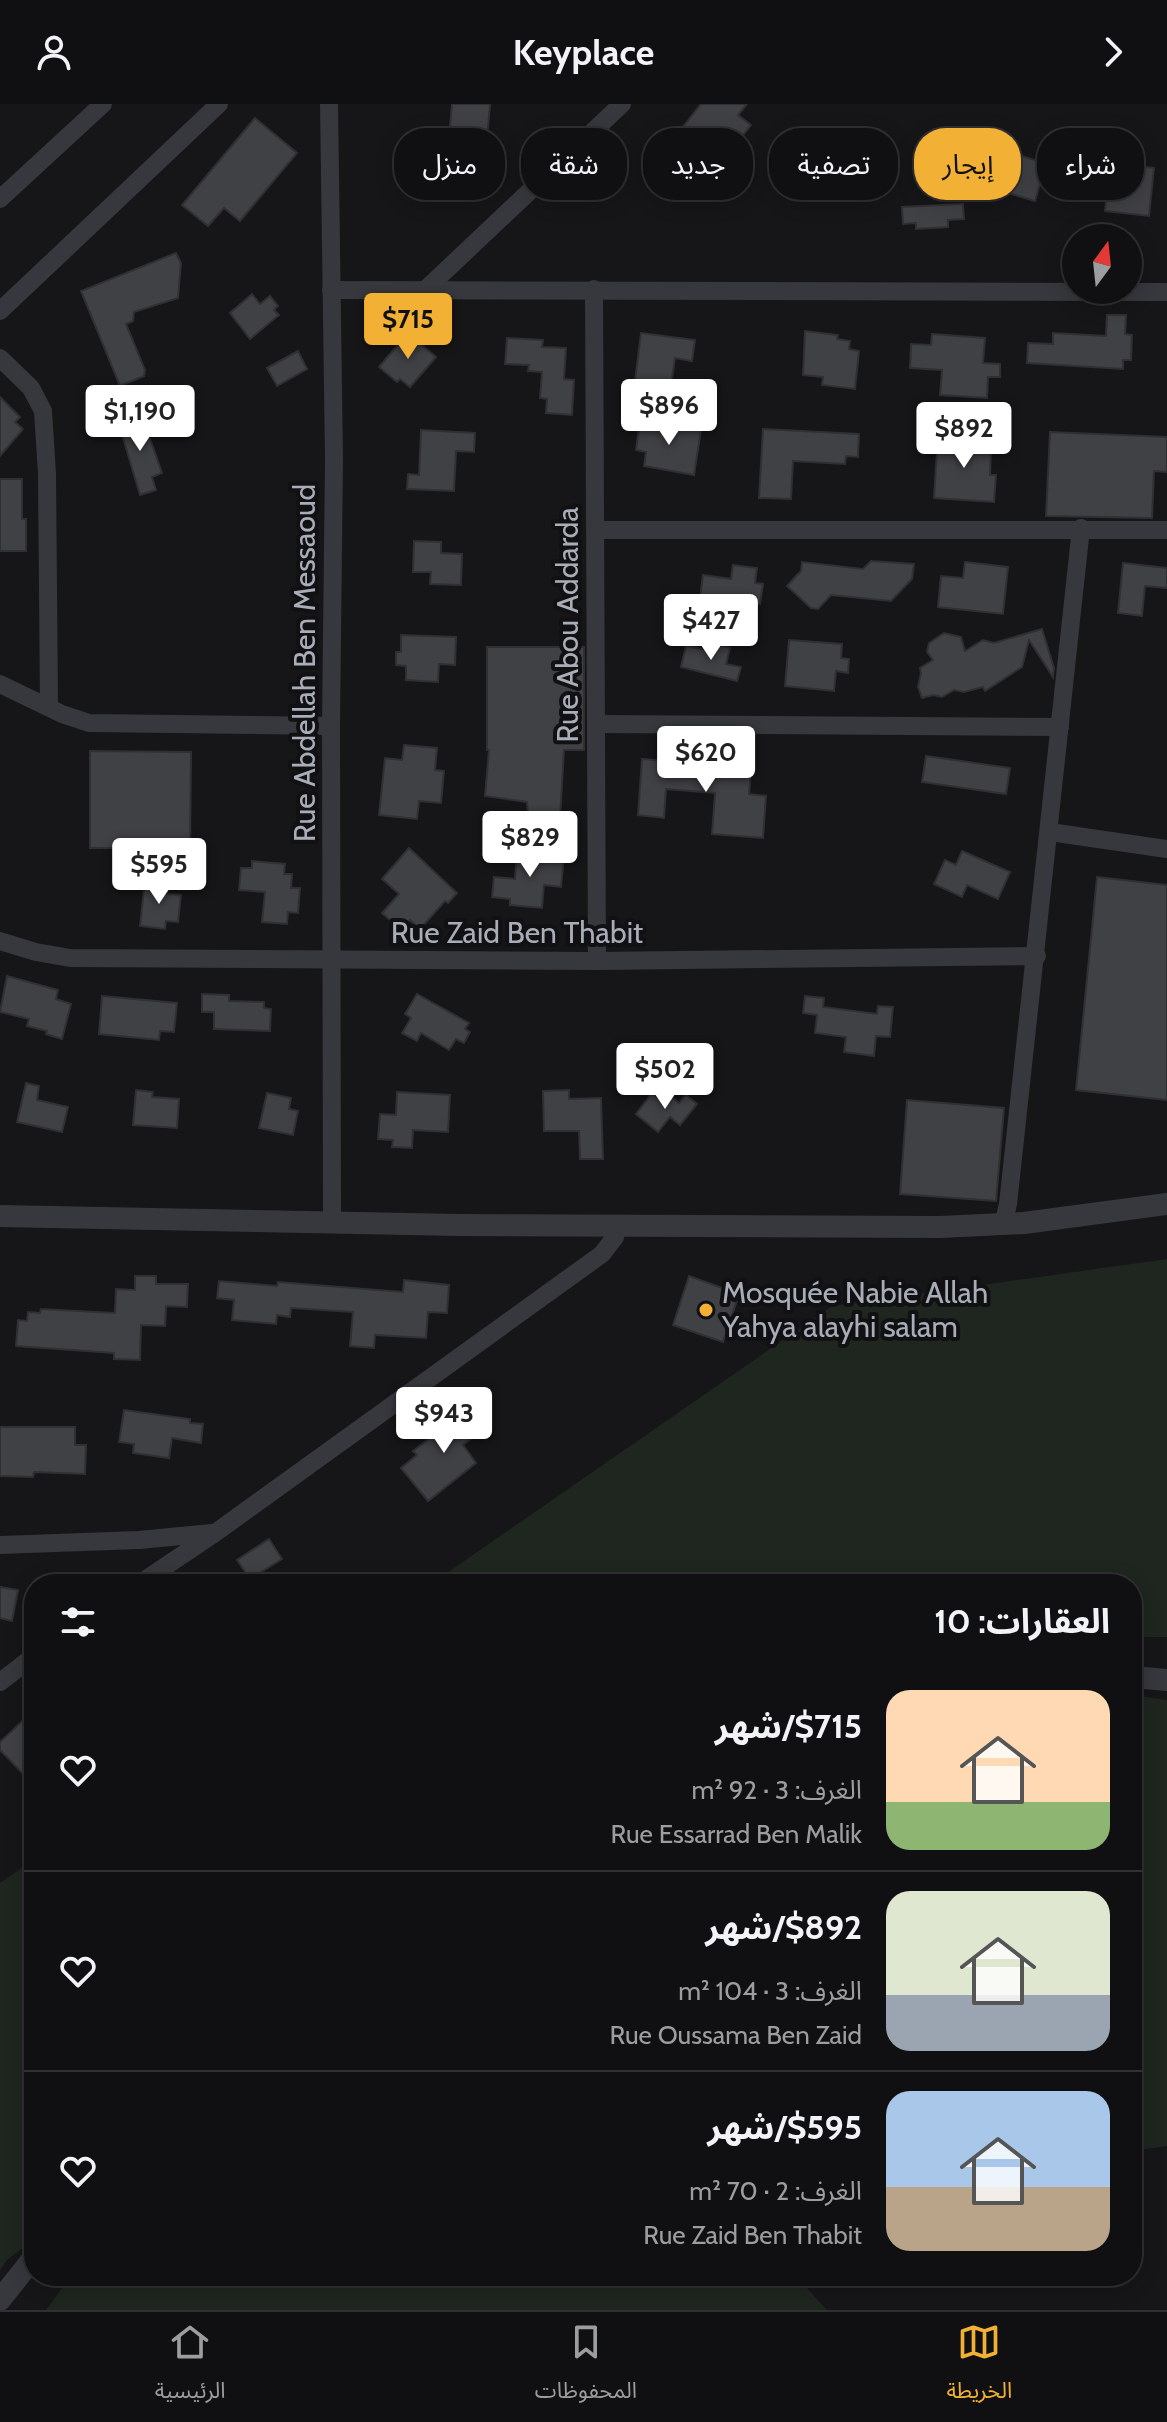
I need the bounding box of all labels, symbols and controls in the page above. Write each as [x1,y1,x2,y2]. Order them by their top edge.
icon: person [32,30,76,74]
text: Keyplace [513,30,654,74]
icon: forward [1091,30,1135,74]
chip: منزل [394,128,505,200]
chip: شقة [521,128,627,200]
chip: جديد [643,128,753,200]
chip: تصفية [769,128,898,200]
chip: إيجار [914,128,1021,200]
chip: شراء [1037,128,1144,200]
north arrow [1062,224,1142,304]
map controls [1062,224,1142,304]
pin: $715 [361,293,455,361]
text: $715 [382,303,434,335]
pin: $896 [622,379,716,447]
pin: $1,190 [75,385,205,453]
text: $896 [639,389,699,421]
text: $1,190 [104,395,176,427]
pin: $892 [917,402,1011,470]
text: $892 [934,412,994,444]
street label: Rue Abdellah Ben Messaoud [286,484,323,842]
street label: Rue Abou Addarda [549,507,586,743]
pin: $427 [664,594,758,662]
text: $427 [682,604,740,636]
pin: $620 [659,726,753,794]
text: $620 [675,736,737,768]
pin: $829 [483,811,577,879]
text: $829 [500,821,560,853]
pin: $595 [112,838,206,906]
text: $595 [130,848,188,880]
street label: Rue Zaid Ben Thabit [391,914,643,951]
pin: $502 [618,1043,712,1111]
text: $502 [634,1053,696,1085]
place label: Mosquée Nabie Allah Yahya alayhi salam [721,1274,988,1345]
marker: Mosquée Nabie Allah Yahya alayhi salam [697,1301,715,1319]
pin: $943 [397,1387,491,1455]
text: $943 [414,1397,474,1429]
icon: filters [56,1600,100,1644]
text: العقارات: 10 [934,1600,1110,1642]
text: $715/شهر [715,1705,862,1747]
icon: home [950,1722,1046,1818]
icon: heart [56,1748,100,1792]
text: الغرف: 3 · 92 m² [692,1774,862,1806]
text: Rue Essarrad Ben Malik [611,1818,862,1850]
text: $892/شهر [705,1906,862,1948]
icon: home [950,1923,1046,2019]
icon: heart [56,1949,100,1993]
text: الغرف: 3 · 104 m² [678,1975,862,2007]
text: Rue Oussama Ben Zaid [610,2019,862,2051]
text: $595/شهر [707,2106,862,2148]
icon: home [950,2123,1046,2219]
icon: heart [56,2149,100,2193]
text: الغرف: 2 · 70 m² [689,2175,862,2207]
text: Rue Zaid Ben Thabit [643,2219,862,2251]
tab: الرئيسية [155,2320,225,2414]
tab: المحفوظات [535,2320,637,2414]
tab: الخريطة [946,2320,1012,2414]

